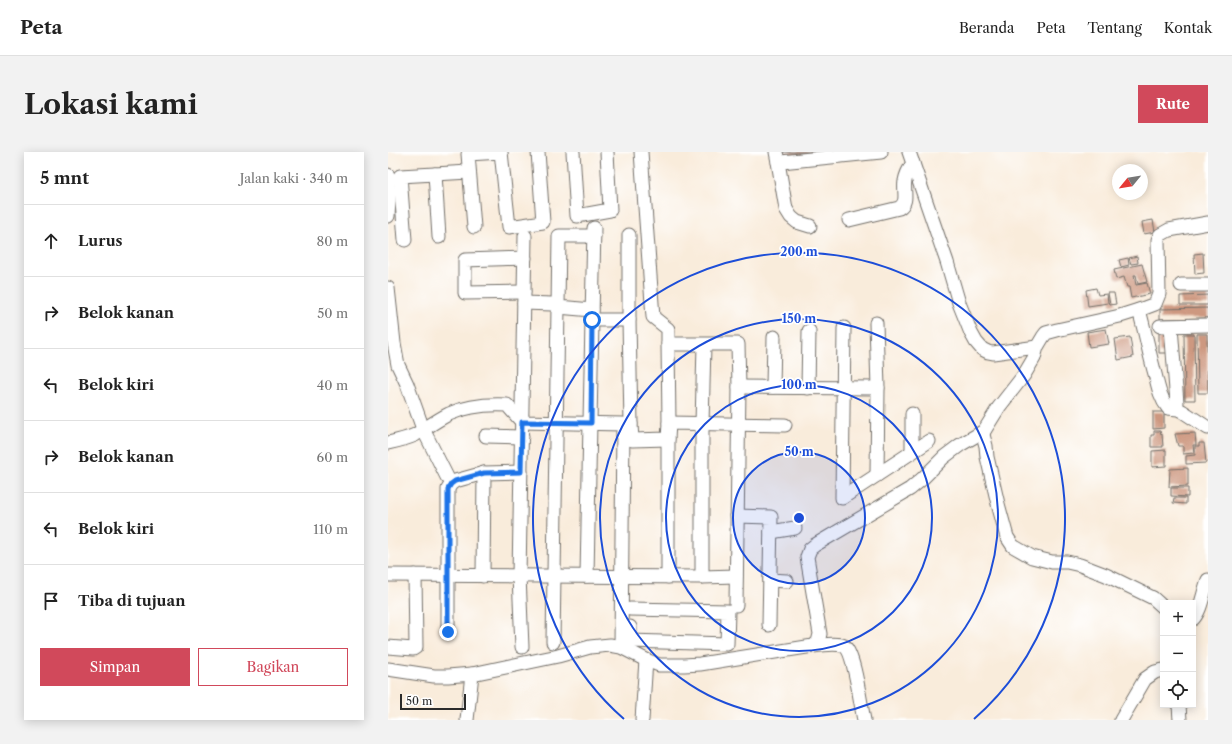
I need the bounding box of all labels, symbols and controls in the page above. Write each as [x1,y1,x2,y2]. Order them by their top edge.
text: Peta [20,16,63,39]
text: Beranda [959,19,1015,37]
text: Peta [1037,19,1066,37]
text: Tentang [1088,19,1142,37]
text: Kontak [1164,19,1212,37]
button: Rute [1138,85,1208,123]
text: Lokasi kami [24,87,198,121]
north arrow [1112,164,1148,200]
text: 5 mnt [40,168,89,188]
text: Jalan kaki · 340 m [240,170,348,186]
icon: ahead [40,230,62,252]
text: Lurus [78,231,123,250]
text: 80 m [316,233,348,249]
text: 200 m [780,244,818,259]
icon: right [40,302,62,324]
text: Belok kanan [78,303,174,322]
text: 50 m [317,305,348,321]
route start [583,311,601,329]
text: 150 m [782,311,816,326]
icon: left [40,374,62,396]
text: Belok kiri [78,375,154,394]
text: 40 m [317,377,348,393]
text: 100 m [781,377,817,392]
text: 50 m [784,444,814,459]
icon: right [40,446,62,468]
text: Belok kanan [78,447,174,466]
text: 60 m [317,449,348,465]
centre of rings [792,511,806,525]
icon: left [40,518,62,540]
text: Belok kiri [78,519,154,538]
text: 110 m [313,521,348,537]
icon: arrive [40,590,62,612]
text: Tiba di tujuan [78,591,186,610]
map controls [1160,600,1196,708]
button: + [1160,600,1196,636]
route end [439,623,457,641]
button: − [1160,636,1196,672]
button: Simpan [40,648,190,686]
button: Bagikan [198,648,348,686]
button: locate [1160,672,1196,708]
scale bar [400,692,466,711]
text: 50 m [406,694,432,708]

